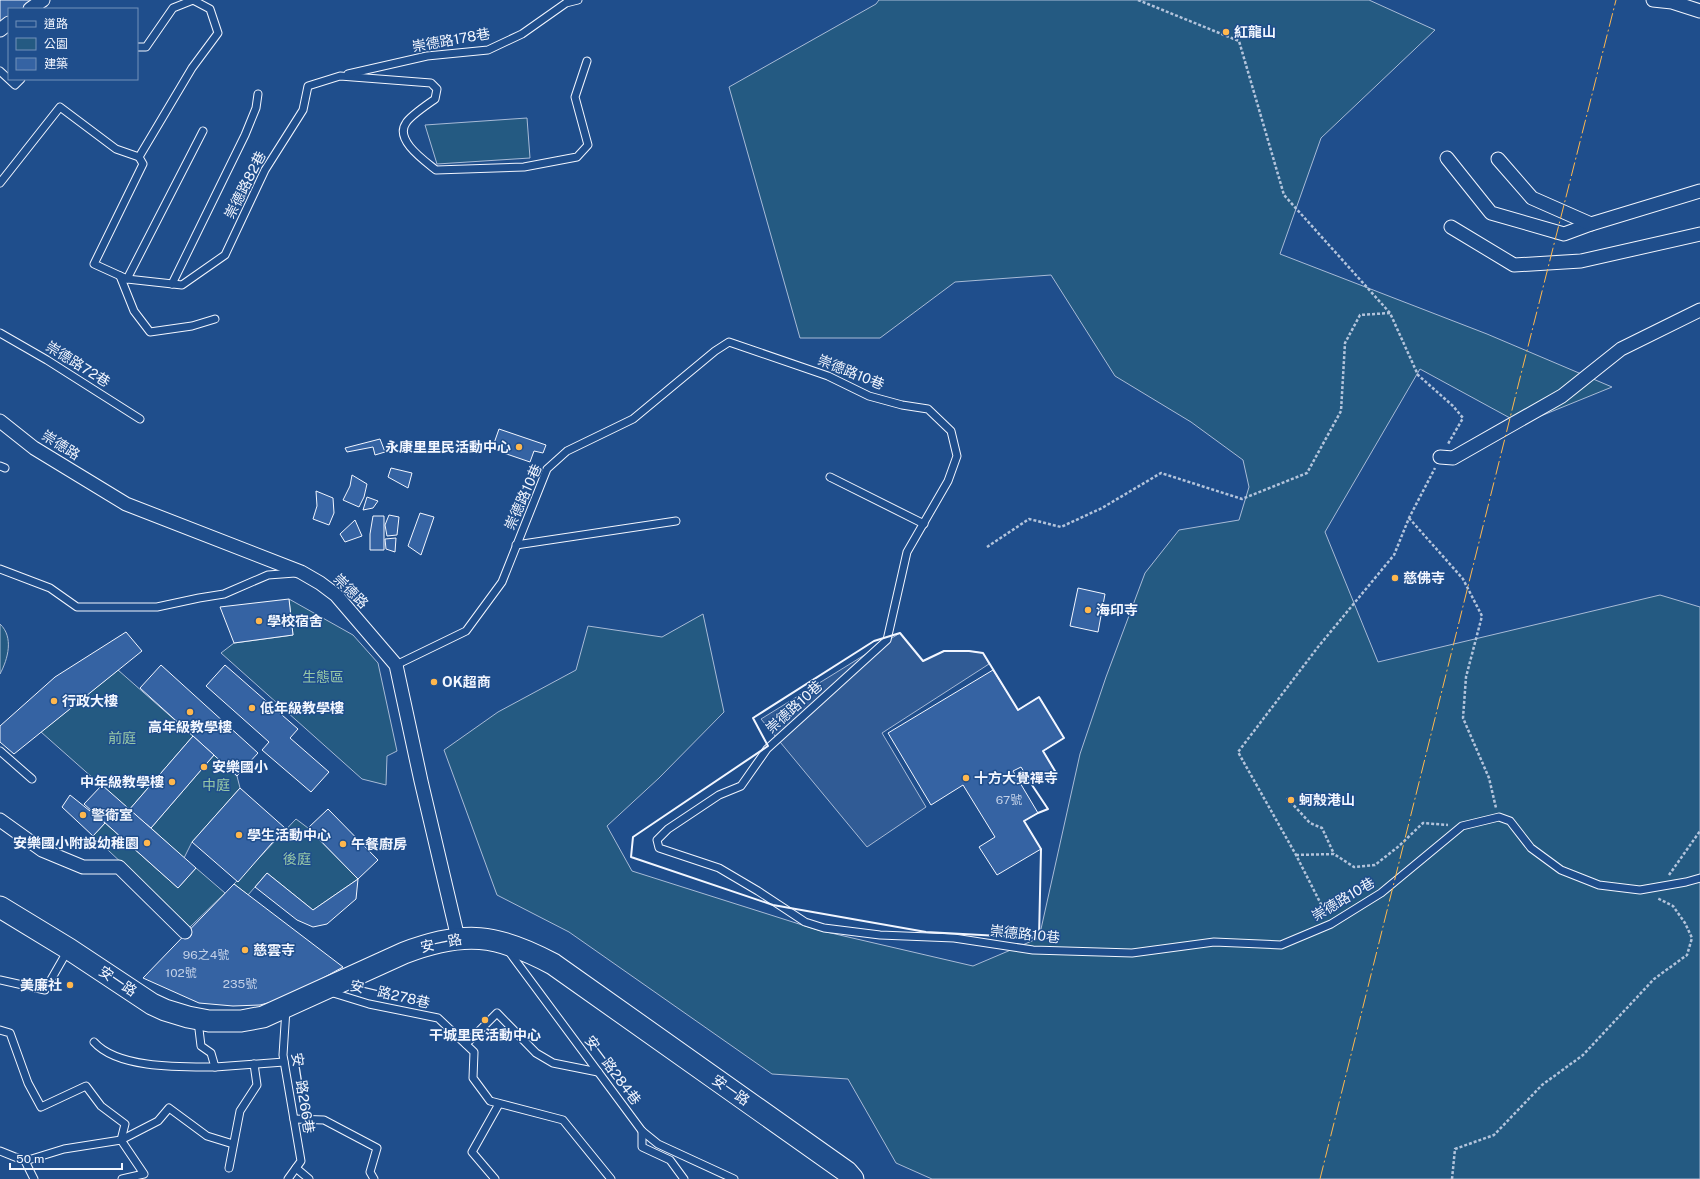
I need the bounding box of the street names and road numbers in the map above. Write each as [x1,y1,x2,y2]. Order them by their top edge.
street label: 崇德路178巷 [411,25,491,55]
street label: 崇德路82巷 [221,149,269,221]
street label: 崇德路72巷 [43,338,113,390]
street label: 崇德路10巷 [815,351,887,393]
street label: 崇德路 [39,427,83,463]
street label: 崇德路10巷 [501,462,545,532]
street label: 崇德路 [330,570,372,612]
street label: 崇德路10巷 [763,678,825,736]
street label: 崇德路10巷 [1309,874,1377,924]
street label: 崇德路10巷 [989,922,1061,946]
street label: 安一路 [419,931,463,955]
street label: 安一路 [96,963,140,999]
street label: 安一路278巷 [348,977,432,1011]
street label: 安一路284巷 [582,1032,644,1108]
street label: 安一路266巷 [289,1051,317,1135]
street label: 安一路 [709,1071,753,1109]

